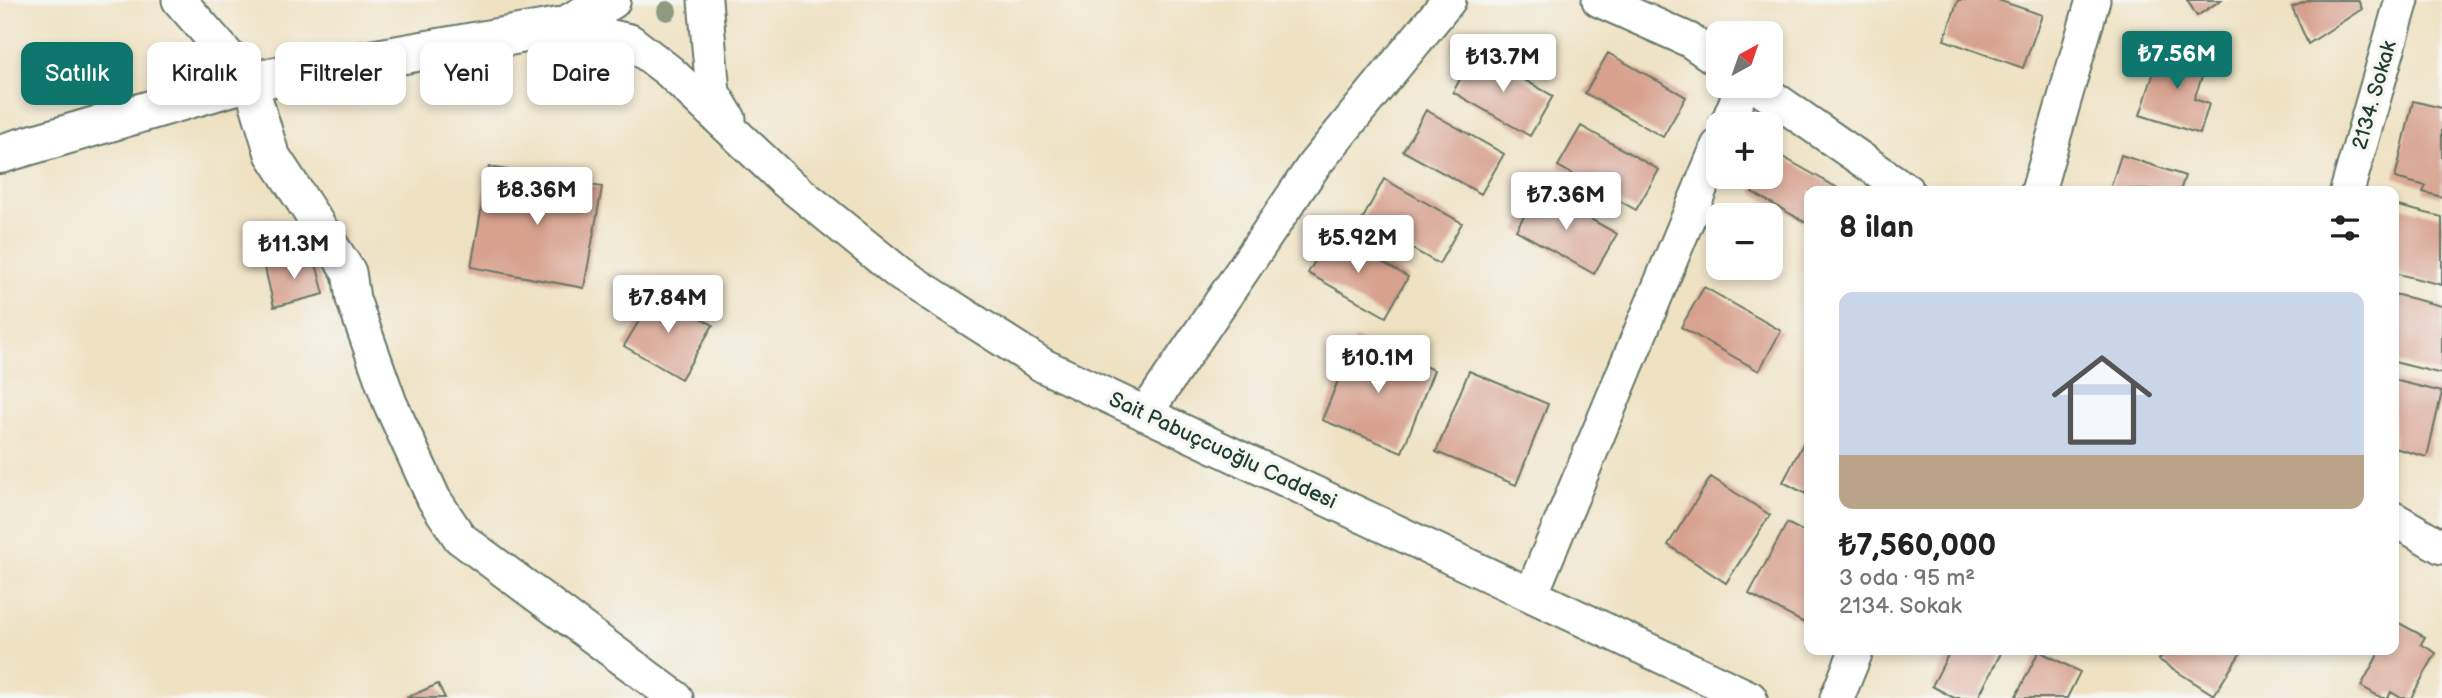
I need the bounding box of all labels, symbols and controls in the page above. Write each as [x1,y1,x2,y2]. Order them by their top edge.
north arrow [1706,21,1783,98]
map controls [1706,21,1783,280]
pin: ₺7.56M [2120,32,2234,91]
pin: ₺13.7M [1446,34,1560,94]
street label: 2134. Sokak [2347,37,2402,152]
text: ₺7.56M [2138,40,2216,68]
chip: Satılık [21,42,133,105]
chip: Kiralık [147,42,261,105]
chip: Filtreler [275,42,406,105]
chip: Yeni [420,42,513,105]
chip: Daire [527,42,634,105]
text: ₺13.7M [1466,43,1540,71]
button: + [1706,112,1783,189]
pin: ₺8.36M [480,168,594,227]
pin: ₺7.36M [1509,173,1623,232]
text: ₺8.36M [497,176,577,204]
text: ₺7.36M [1527,181,1605,209]
button: − [1706,203,1783,280]
icon: filters [2326,209,2364,247]
text: 8 ilan [1839,210,1914,246]
pin: ₺5.92M [1301,216,1415,275]
pin: ₺11.3M [237,222,351,281]
text: ₺5.92M [1319,224,1397,252]
text: ₺11.3M [259,230,329,258]
pin: ₺7.84M [611,276,725,335]
text: ₺7.84M [629,284,707,312]
pin: ₺10.1M [1321,336,1435,395]
icon: home [2039,337,2165,463]
text: ₺10.1M [1342,344,1414,372]
street label: Sait Pabuçcuoğlu Caddesi [1105,387,1340,514]
text: ₺7,560,000 [1839,528,1996,564]
text: 3 oda · 95 m² [1839,564,1975,592]
text: 2134. Sokak [1839,592,1962,620]

